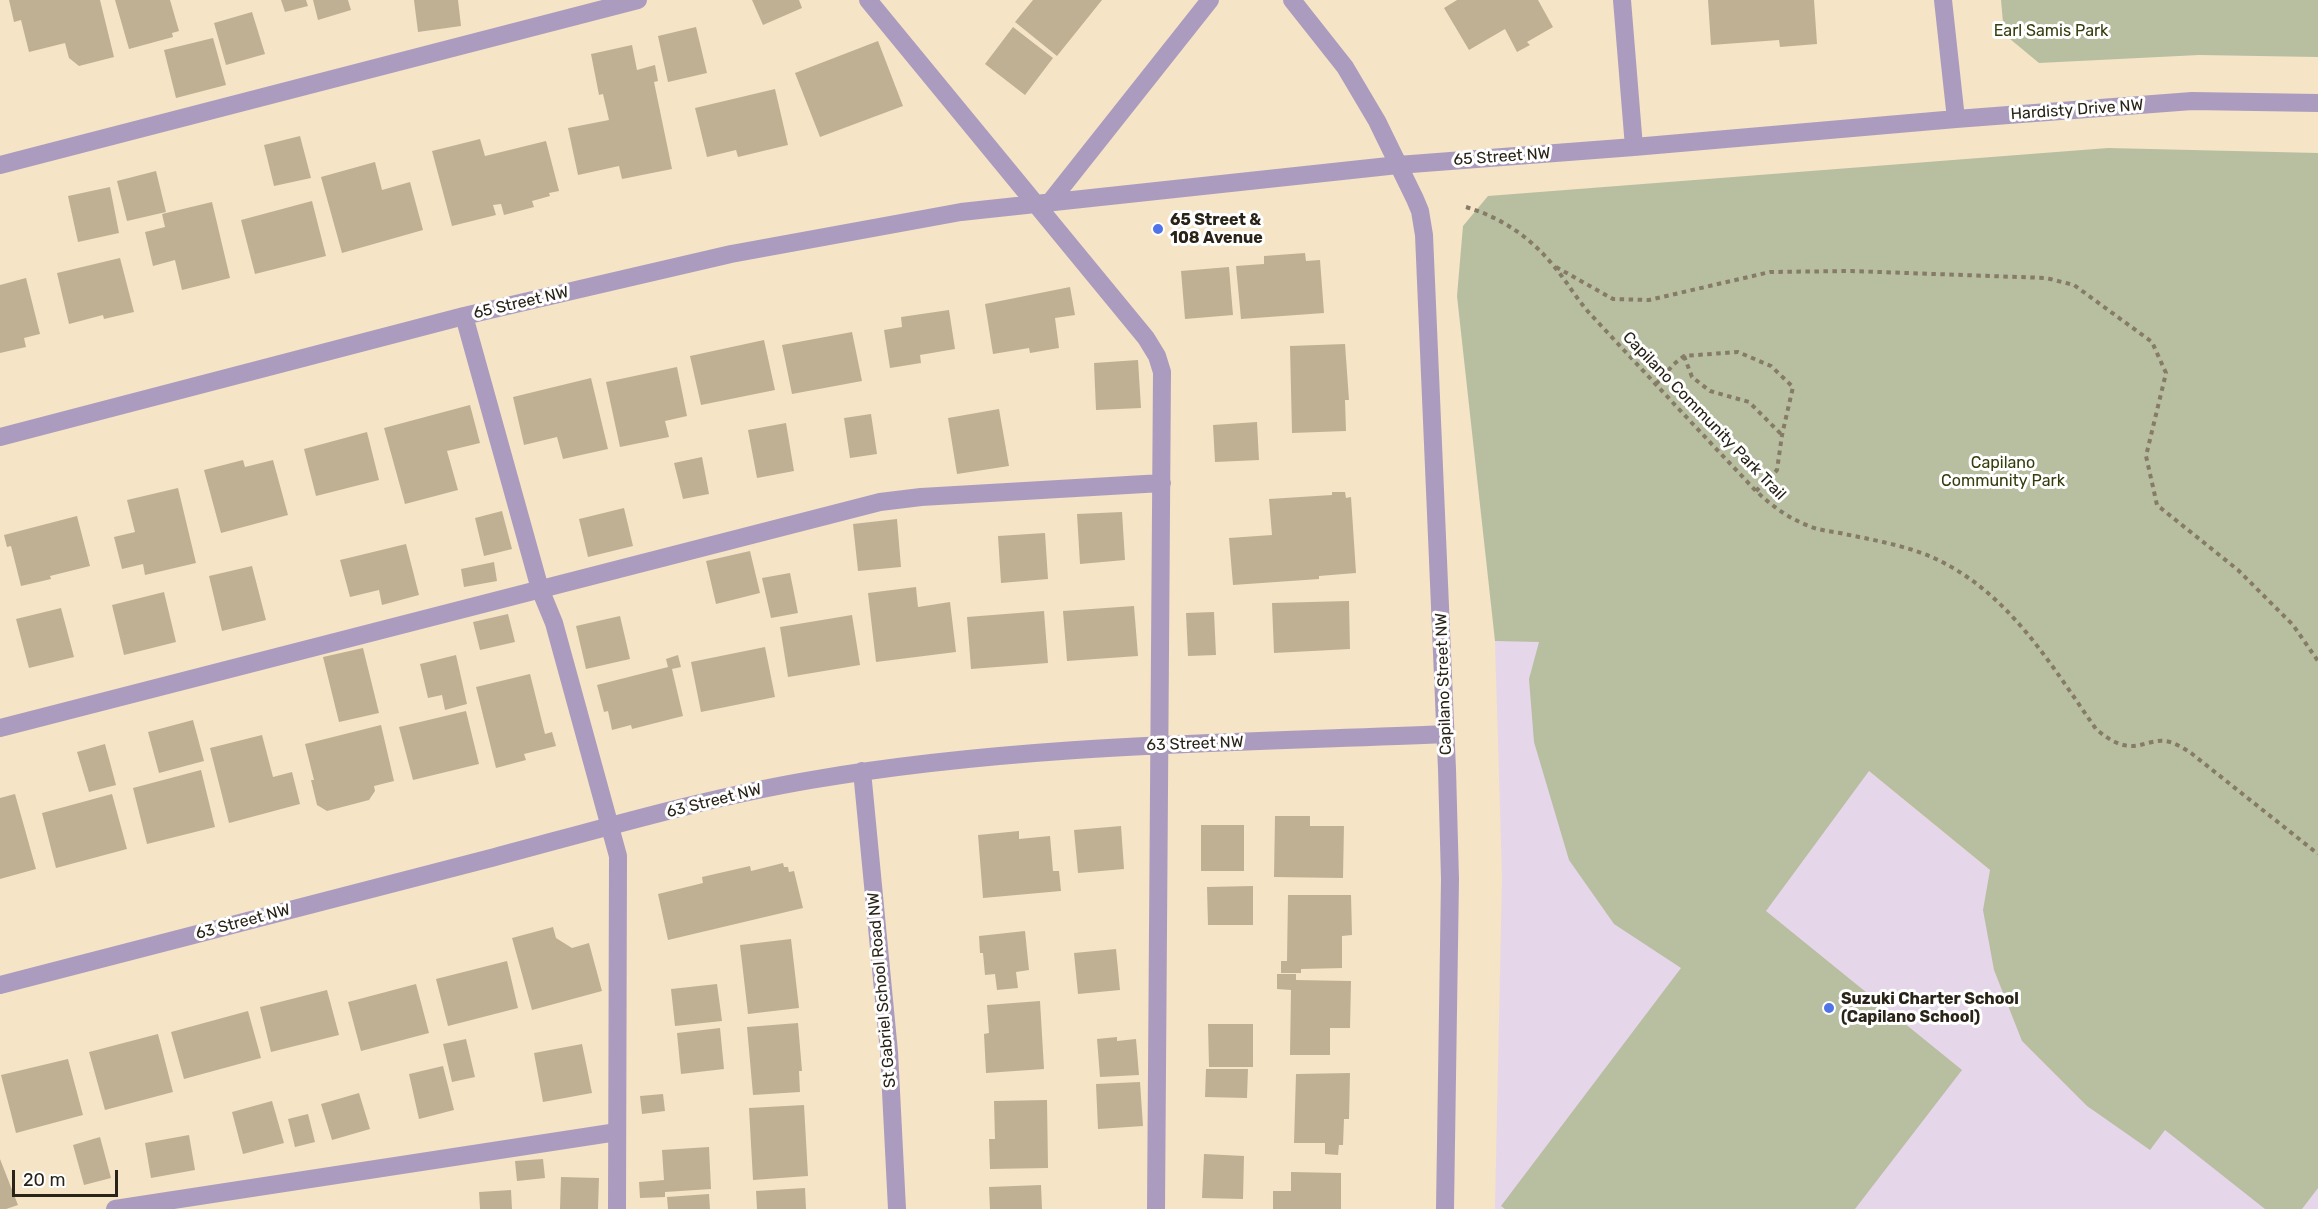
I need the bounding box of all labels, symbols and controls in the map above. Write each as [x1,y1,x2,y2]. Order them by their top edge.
park label: Earl Samis Park [1994,21,2108,41]
street label: Hardisty Drive NW [2010,96,2144,124]
street label: 65 Street NW [1453,144,1551,170]
place label: 65 Street & 108 Avenue [1170,210,1263,248]
marker: 65 Street & 108 Avenue [1151,222,1165,236]
street label: 65 Street NW [471,283,571,323]
street label: Capilano Community Park Trail [1618,328,1790,504]
park label: Capilano Community Park [1941,453,2065,491]
street label: Capilano Street NW [1432,612,1456,756]
street label: 63 Street NW [1146,733,1244,755]
street label: 63 Street NW [664,780,764,822]
street label: St Gabriel School Road NW [864,891,900,1089]
street label: 63 Street NW [194,900,292,944]
place label: Suzuki Charter School (Capilano School) [1841,989,2019,1027]
marker: Suzuki Charter School (Capilano School) [1822,1001,1836,1015]
scale bar [15,1158,122,1196]
text: 20 m [23,1169,65,1191]

